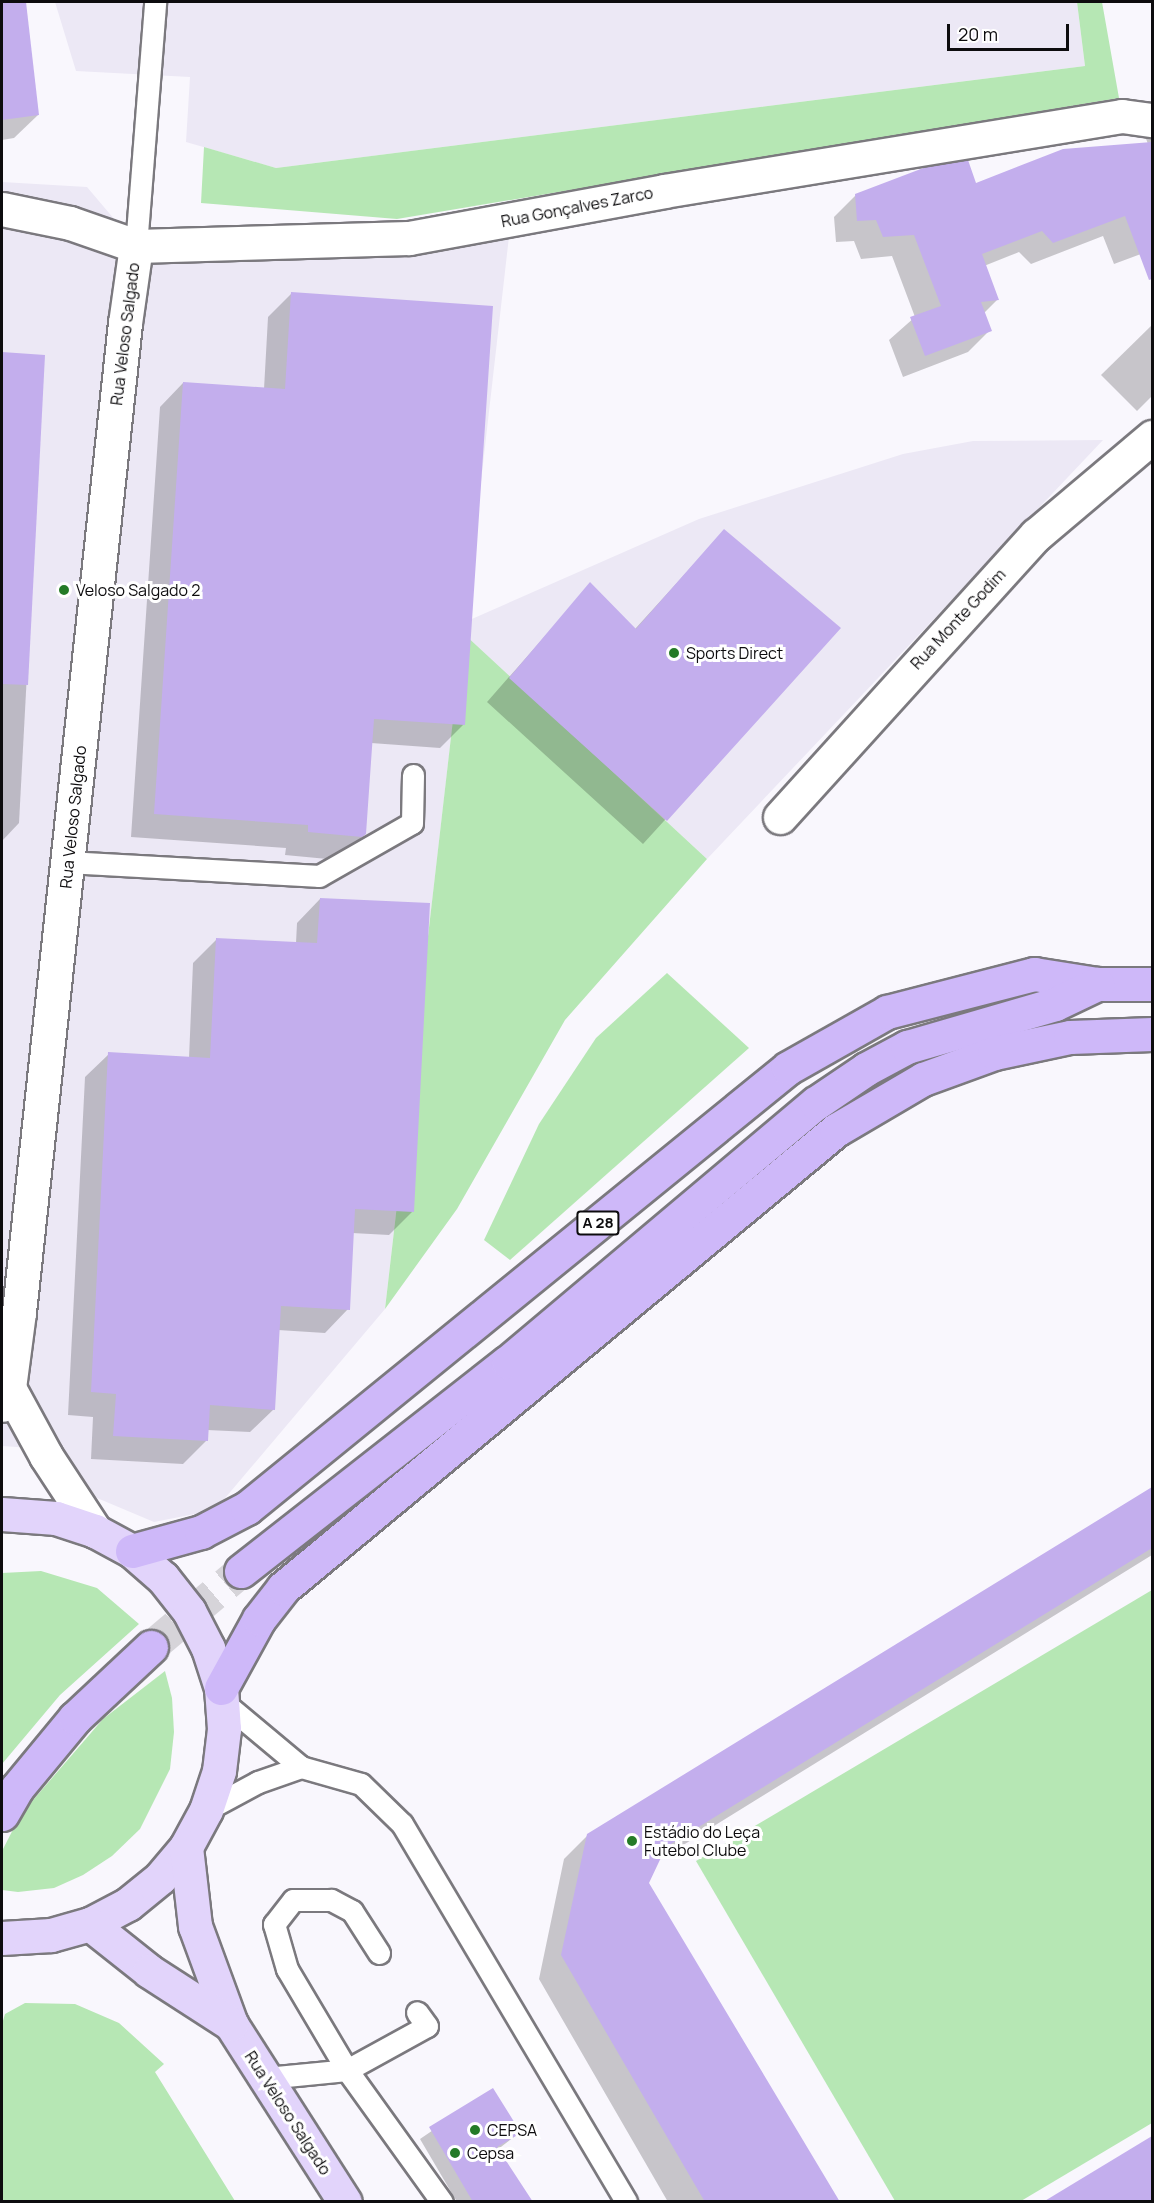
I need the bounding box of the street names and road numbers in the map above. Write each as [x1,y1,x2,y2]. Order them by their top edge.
street label: Rua Gonçalves Zarco [499,183,655,231]
street label: Rua Veloso Salgado [107,262,143,406]
street label: Rua Monte Godim [907,565,1009,673]
street label: Rua Veloso Salgado [56,745,90,889]
road number: A 28 [576,1211,620,1235]
street label: Rua Veloso Salgado [241,2048,335,2178]

